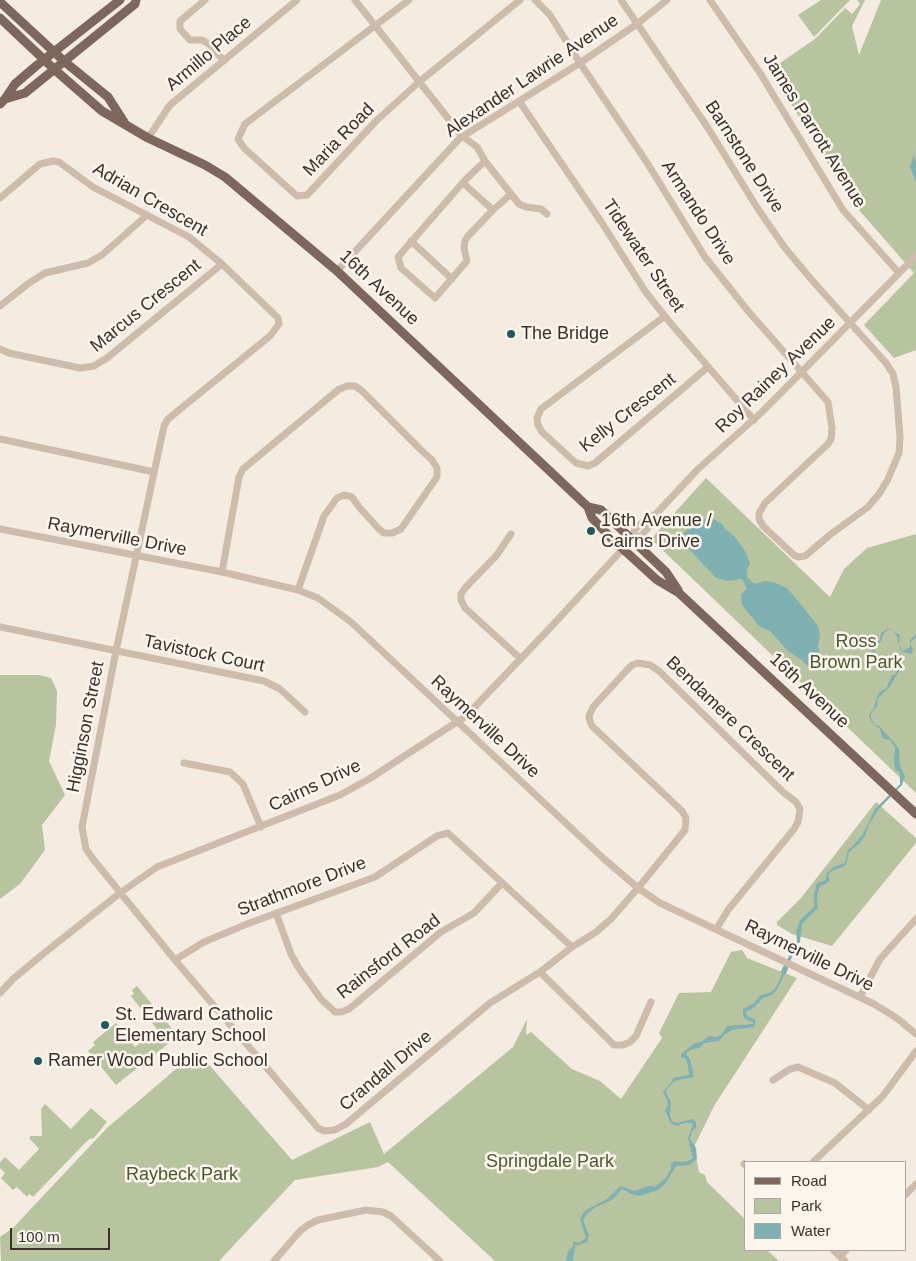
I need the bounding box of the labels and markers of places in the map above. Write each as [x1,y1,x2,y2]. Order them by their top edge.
place label: The Bridge [521,323,609,345]
marker: The Bridge [505,328,517,340]
place label: 16th Avenue / Cairns Drive [601,510,712,552]
marker: 16th Avenue / Cairns Drive [585,525,597,537]
place label: St. Edward Catholic Elementary School [115,1004,273,1046]
marker: St. Edward Catholic Elementary School [99,1019,111,1031]
place label: Ramer Wood Public School [48,1050,268,1072]
marker: Ramer Wood Public School [32,1055,44,1067]

